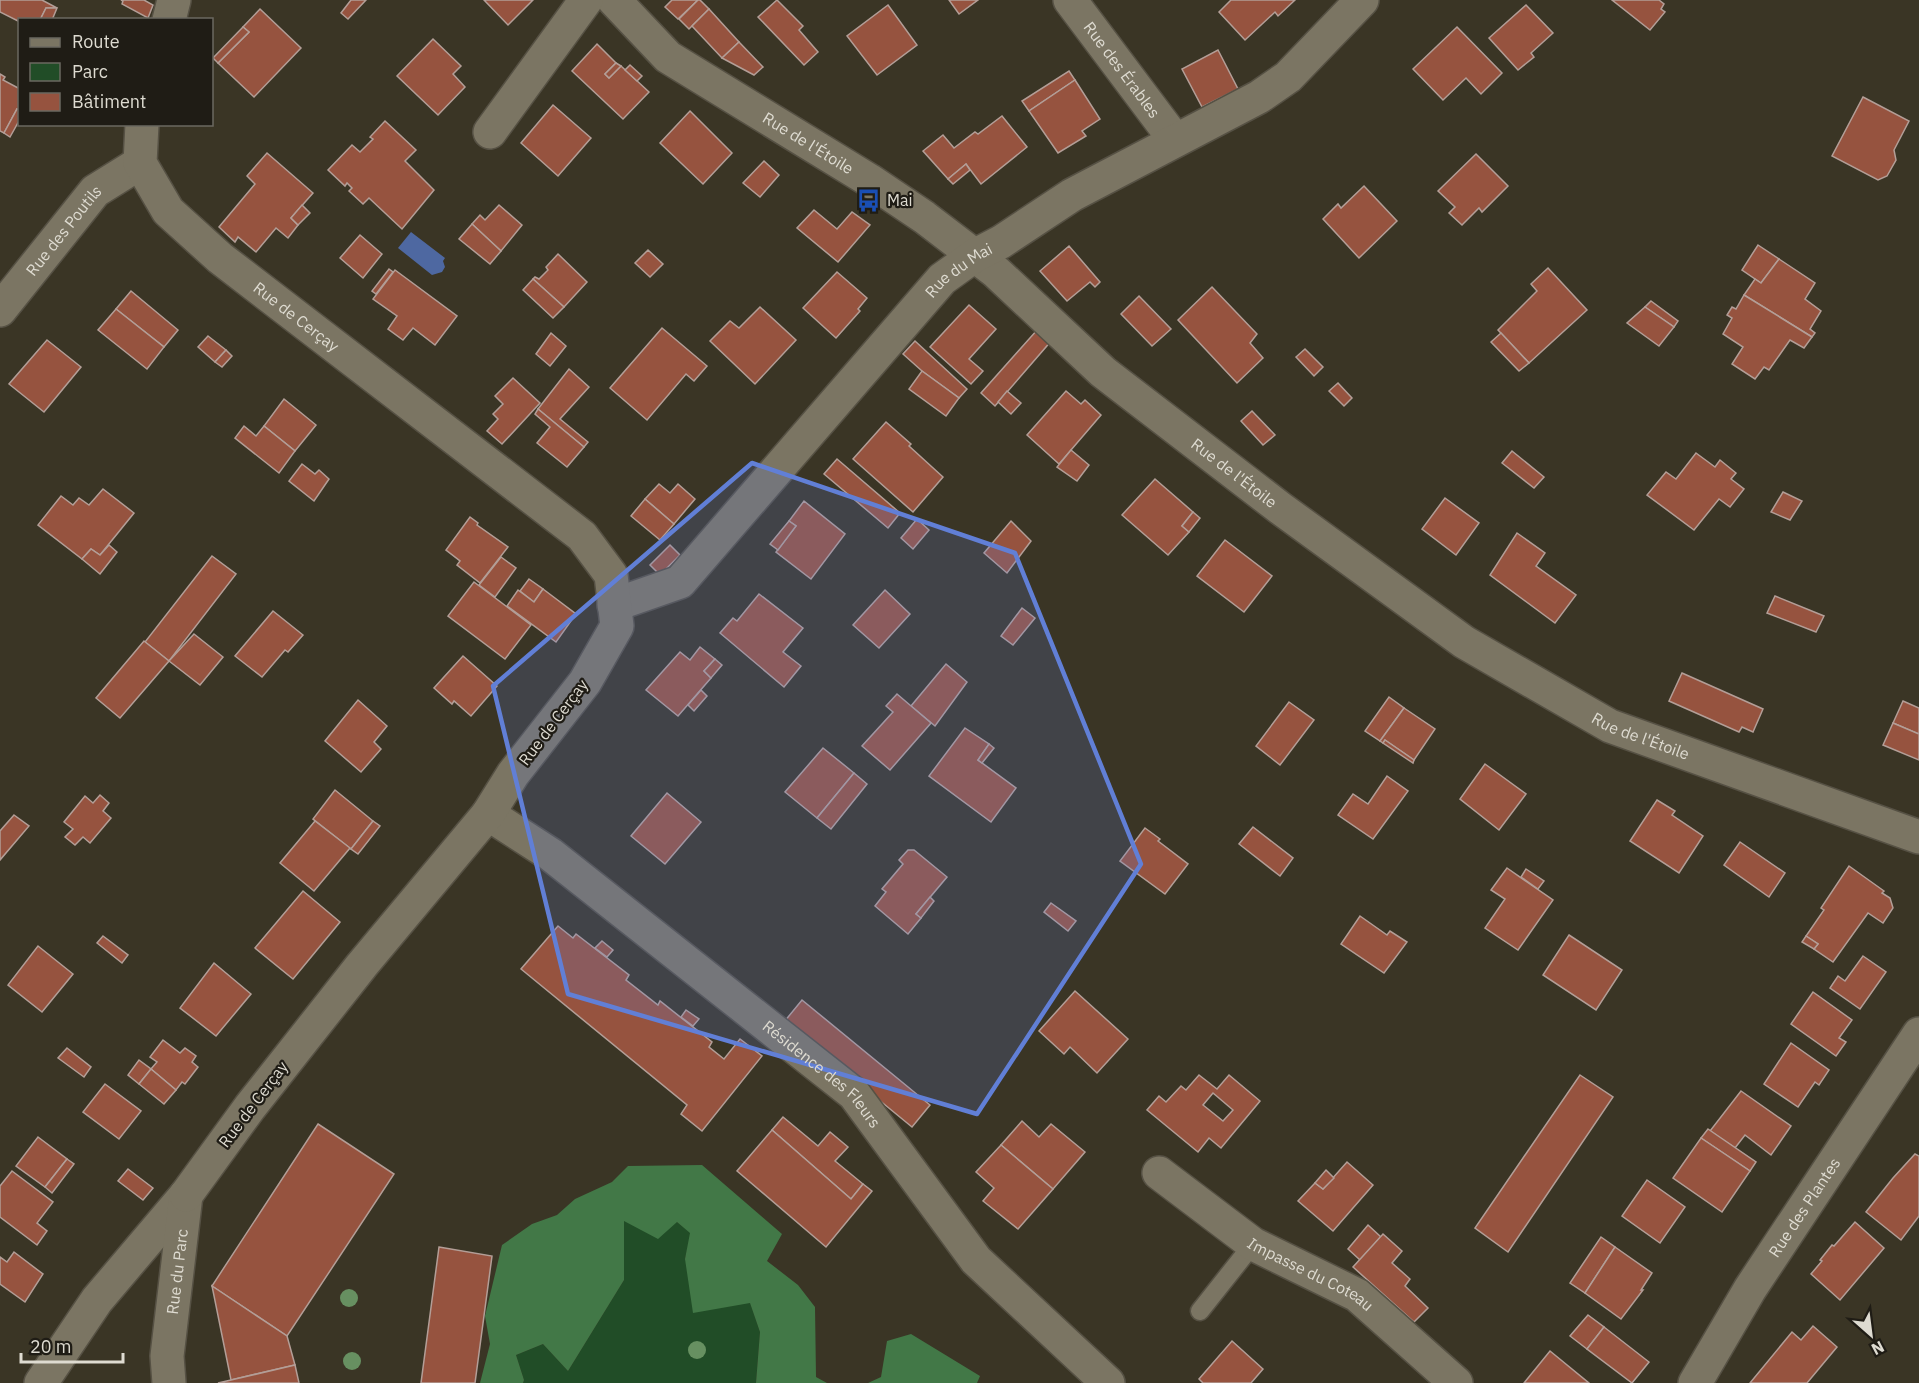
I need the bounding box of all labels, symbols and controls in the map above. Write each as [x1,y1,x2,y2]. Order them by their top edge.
street label: Rue des Érables [1080,17,1165,122]
legend [18,18,213,126]
text: Route [72,30,120,53]
text: Parc [72,60,108,83]
text: Bâtiment [72,90,146,113]
street label: Rue de l'Étoile [759,107,858,178]
street label: Rue des Poutils [21,180,105,280]
bus stop icon: Mai [856,187,882,213]
place label: Mai [887,190,913,210]
street label: Rue du Mai [921,238,995,302]
street label: Rue de Cerçay [249,277,343,356]
street label: Rue de l'Étoile [1187,434,1281,512]
street label: Rue de Cerçay [514,675,592,769]
street label: Rue de l'Étoile [1588,708,1692,764]
street label: Résidence des Fleurs [759,1016,885,1132]
street label: Rue de Cerçay [214,1057,292,1151]
street label: Rue des Plantes [1764,1154,1844,1261]
street label: Rue du Parc [162,1228,192,1316]
street label: Impasse du Coteau [1243,1233,1378,1315]
north arrow [1841,1305,1901,1365]
scale bar [21,1326,123,1364]
text: 20 m [30,1335,72,1358]
text: N [1868,1337,1888,1360]

